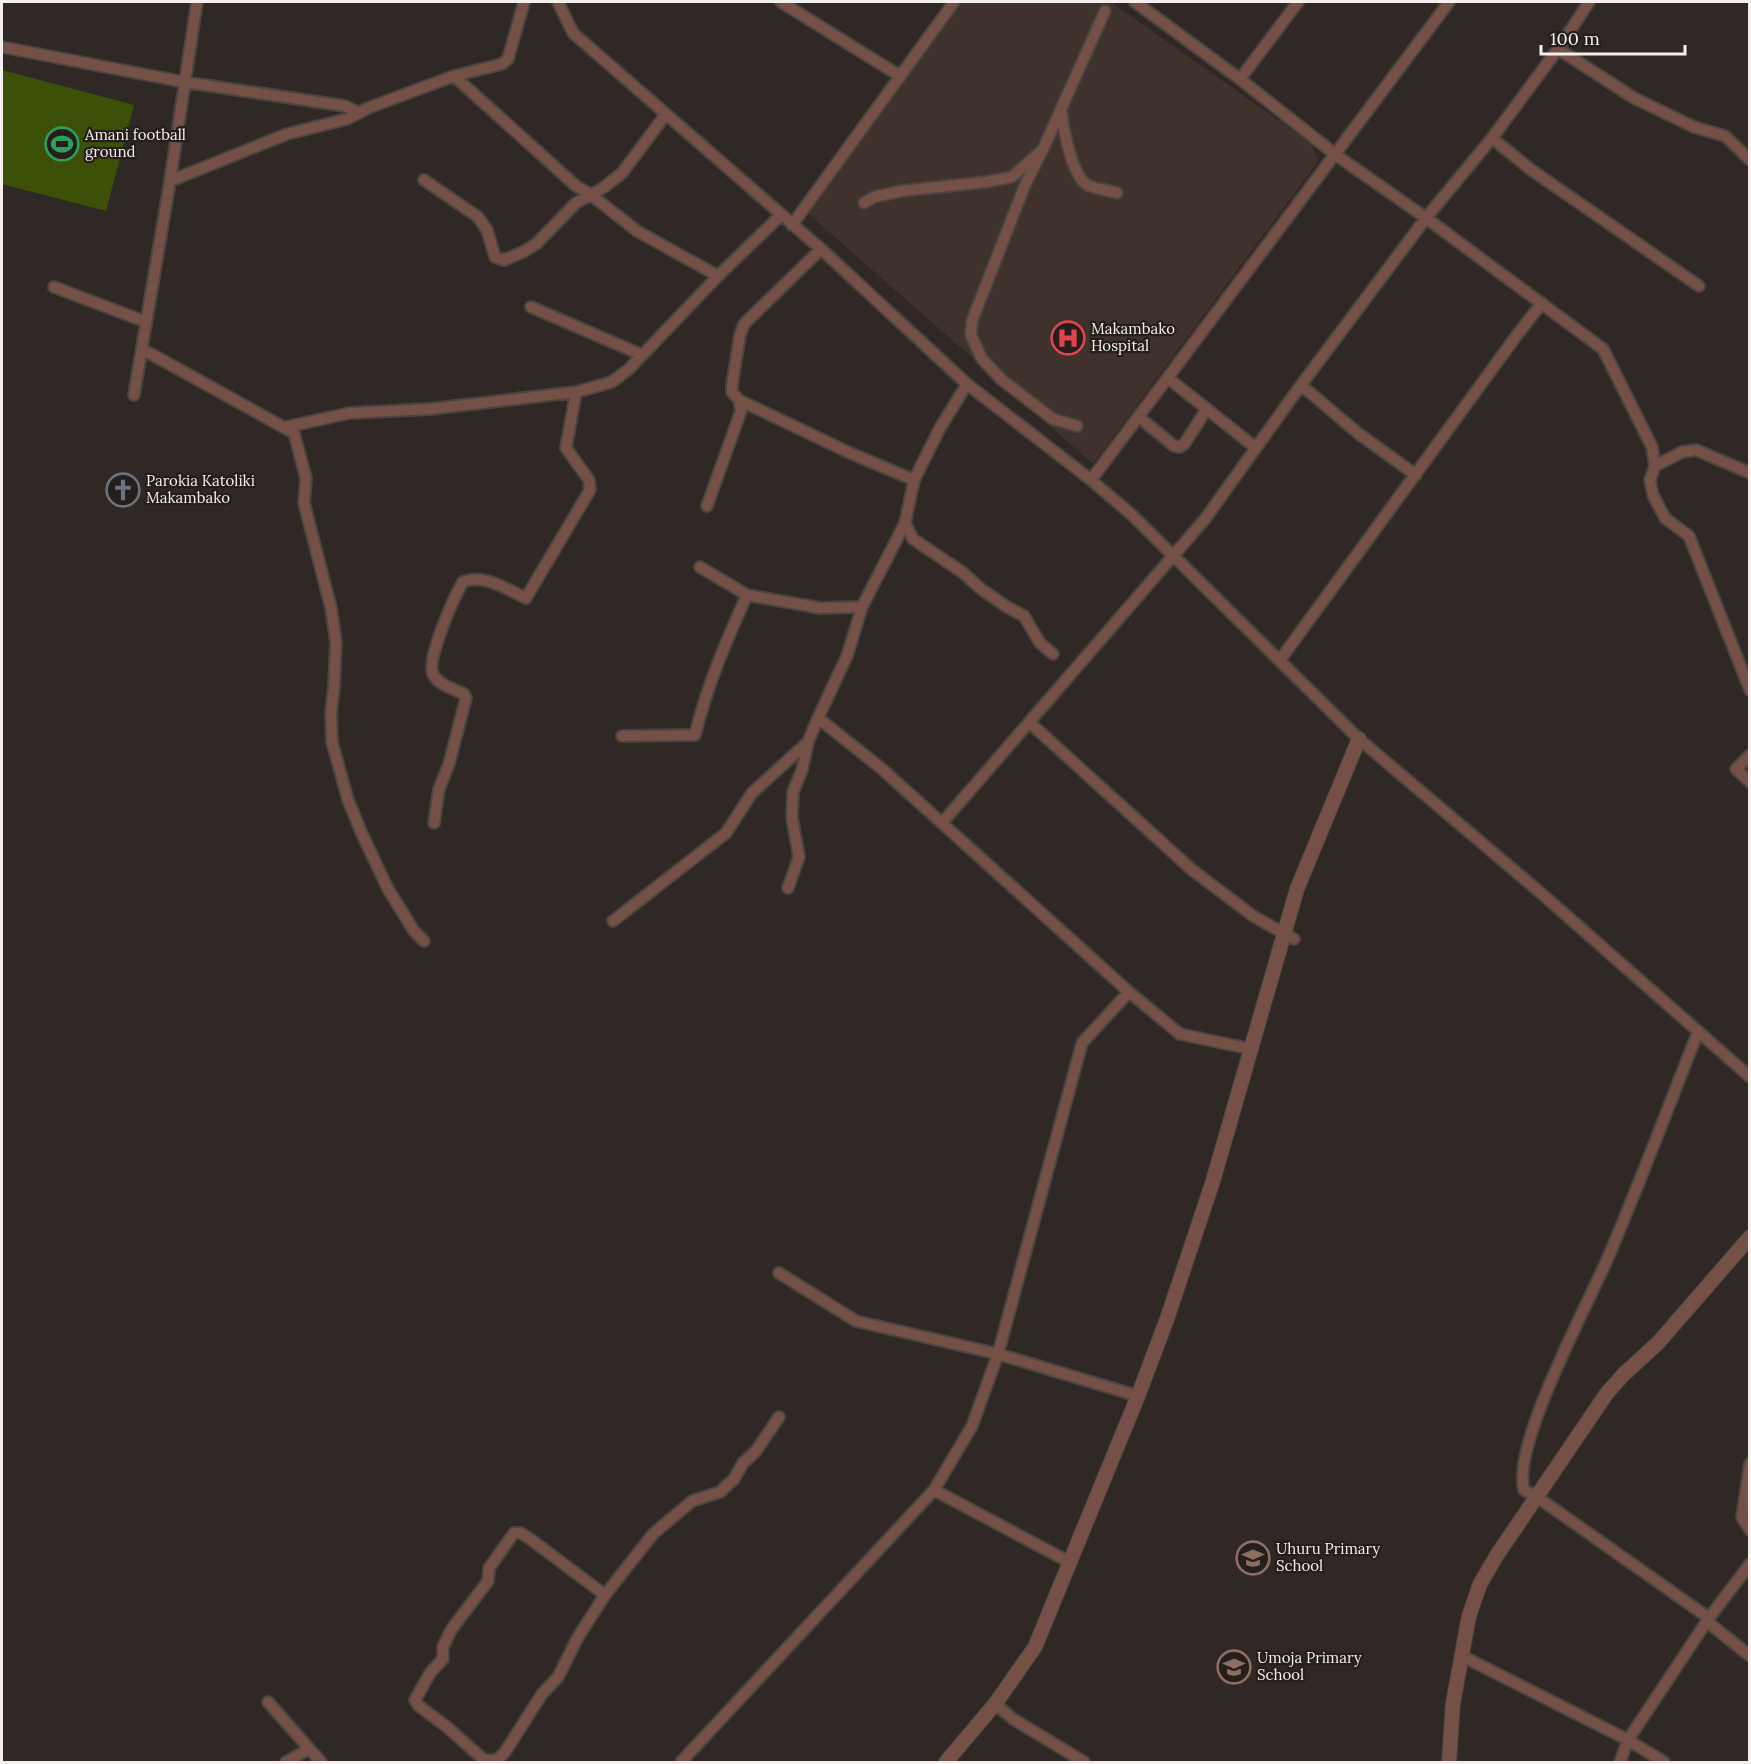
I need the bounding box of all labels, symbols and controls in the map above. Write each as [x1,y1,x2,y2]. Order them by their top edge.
scale bar [1541,18,1685,56]
text: 100 m [1550,27,1600,50]
place label: Amani football ground [84,125,186,161]
sports icon: Amani football ground [44,126,80,162]
place label: Makambako Hospital [1091,319,1175,355]
hospital icon: Makambako Hospital [1050,320,1086,356]
place label: Parokia Katoliki Makambako [146,471,255,507]
church icon: Parokia Katoliki Makambako [105,472,141,508]
place label: Uhuru Primary School [1276,1539,1380,1575]
school or university icon: Uhuru Primary School [1235,1540,1271,1576]
place label: Umoja Primary School [1257,1648,1362,1684]
school or university icon: Umoja Primary School [1216,1649,1252,1685]

